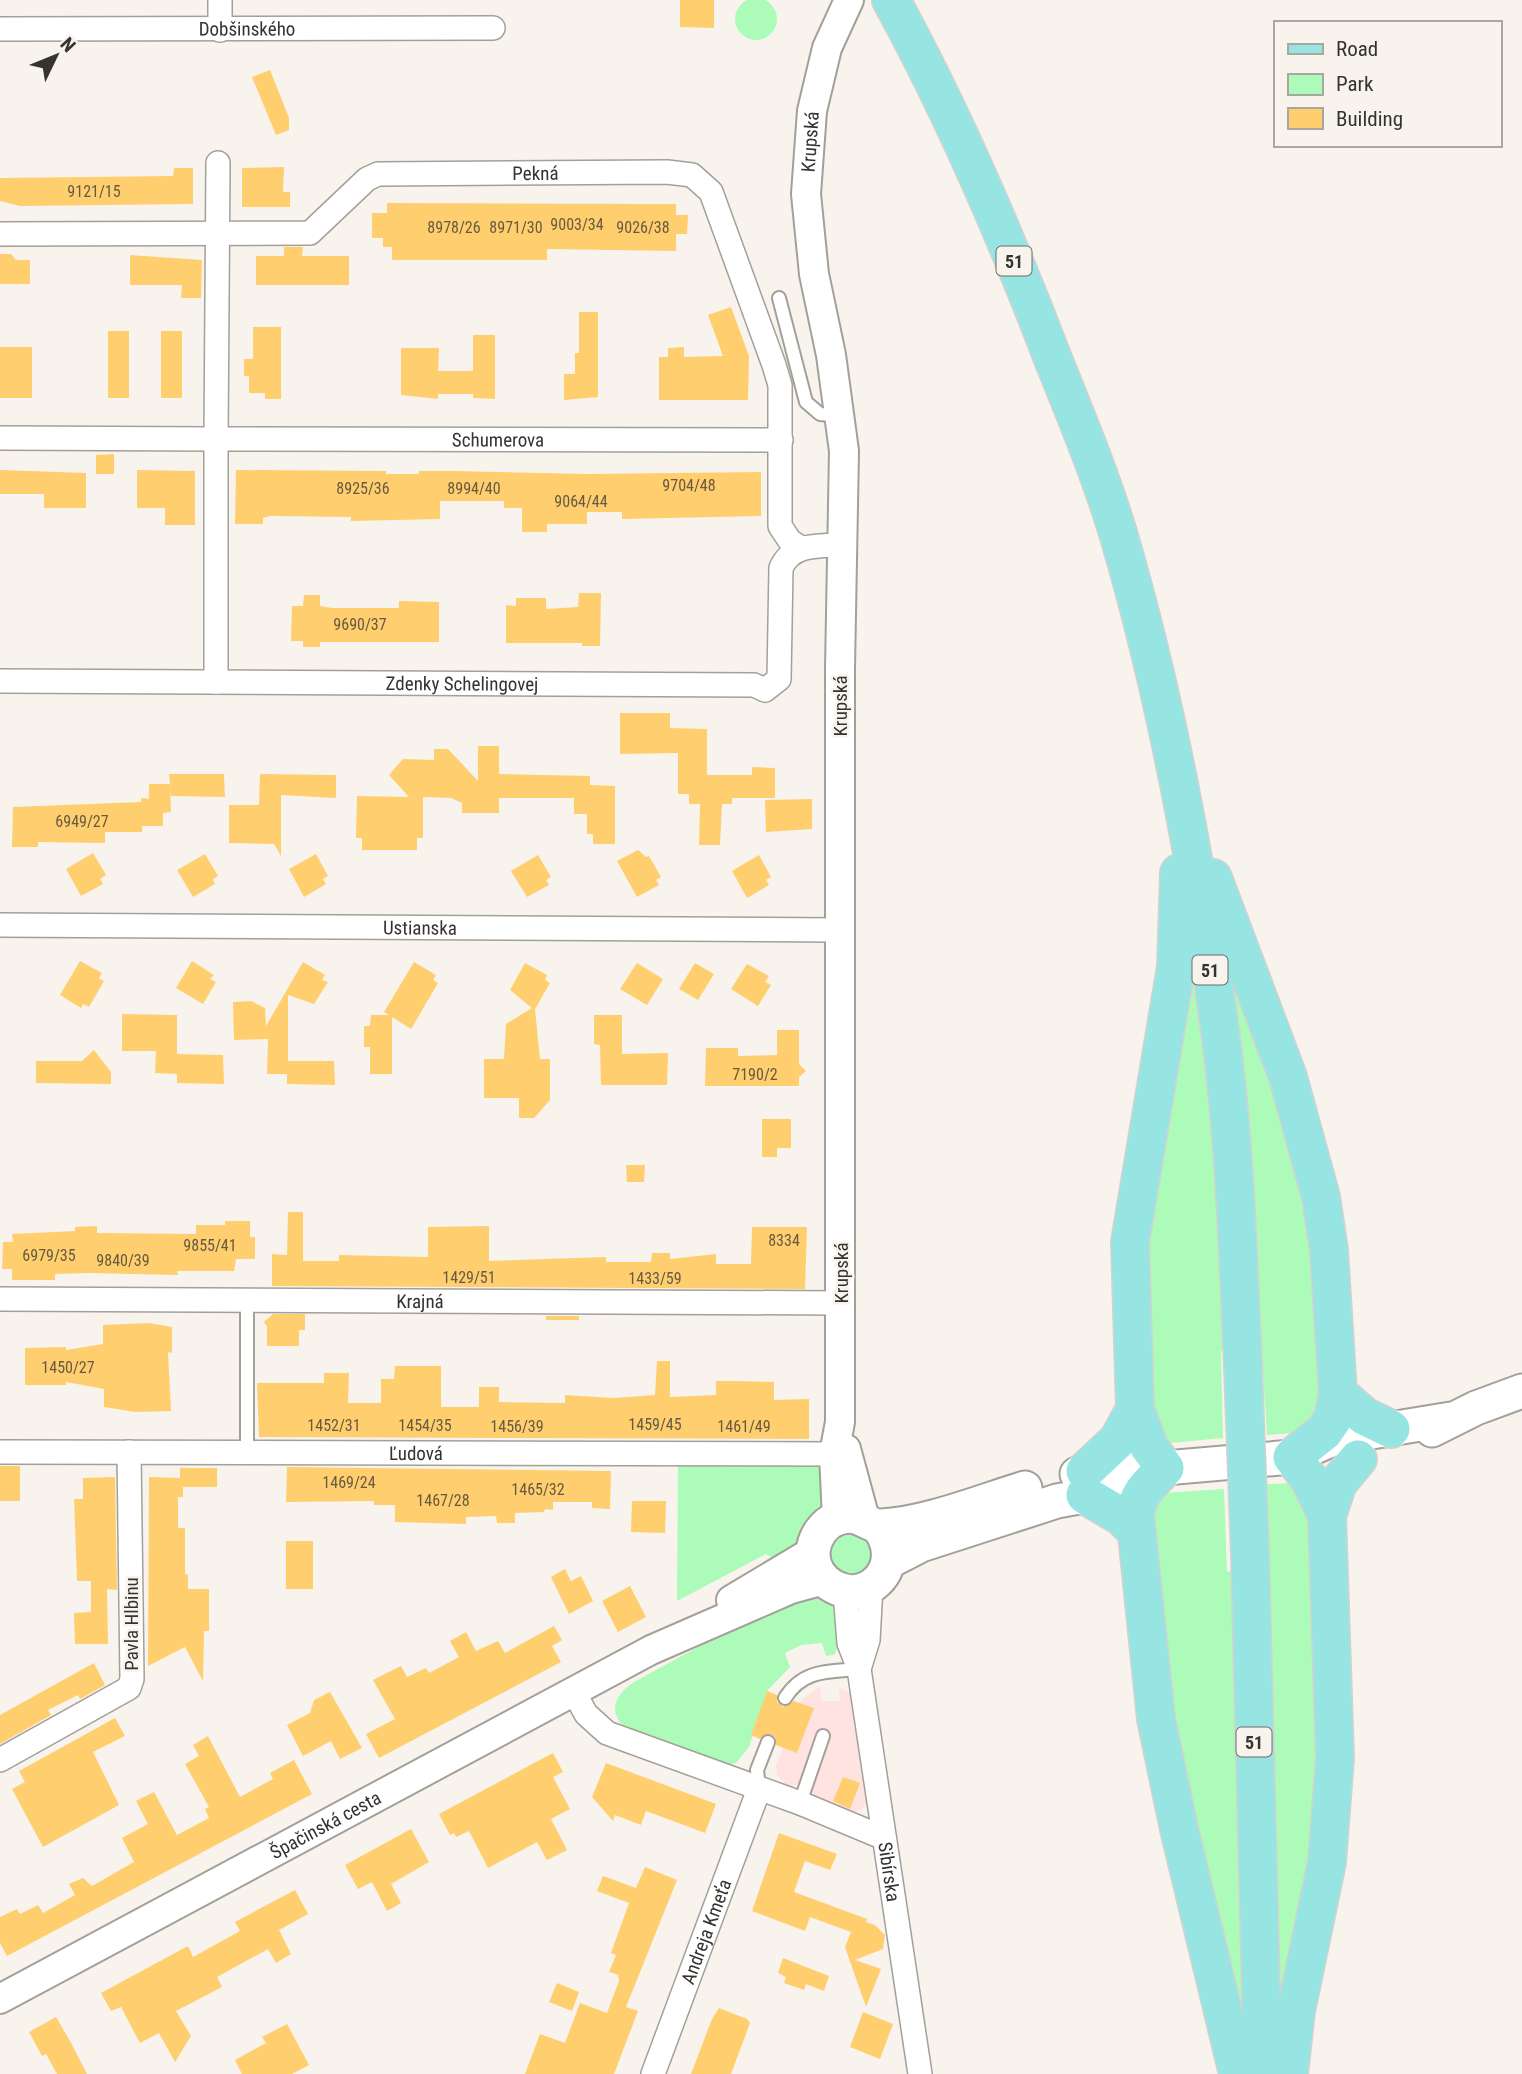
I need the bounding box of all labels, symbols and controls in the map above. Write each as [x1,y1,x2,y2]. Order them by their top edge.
street label: Dobšinského [199,17,295,40]
north arrow [21,21,91,91]
legend [1274,21,1501,147]
text: N [56,33,80,57]
text: Road [1336,37,1378,61]
text: Park [1336,72,1374,96]
text: Building [1336,107,1403,131]
street label: Krupská [796,111,823,173]
street label: Pekná [512,161,559,185]
house number: 9121/15 [67,182,121,201]
house number: 9003/34 [550,215,604,234]
house number: 8978/26 [427,218,481,237]
house number: 8971/30 [489,218,543,237]
house number: 9026/38 [616,218,670,237]
road number: 51 [996,246,1032,276]
street label: Schumerova [452,428,544,451]
house number: 9704/48 [662,476,716,495]
house number: 8925/36 [336,479,390,498]
house number: 8994/40 [447,479,501,498]
house number: 9064/44 [554,492,608,511]
house number: 9690/37 [333,615,387,634]
street label: Zdenky Schelingovej [386,672,538,695]
street label: Krupská [829,675,852,737]
house number: 6949/27 [55,812,109,831]
street label: Ustianska [383,916,457,939]
road number: 51 [1192,956,1228,985]
house number: 7190/2 [732,1065,778,1084]
house number: 8334 [768,1231,800,1250]
house number: 9855/41 [183,1236,237,1255]
street label: Krupská [830,1242,853,1304]
house number: 6979/35 [22,1246,76,1265]
house number: 9840/39 [96,1251,150,1270]
house number: 1429/51 [442,1268,496,1287]
house number: 1433/59 [628,1269,682,1288]
street label: Krajná [396,1289,444,1313]
house number: 1450/27 [41,1358,95,1377]
house number: 1459/45 [628,1415,682,1434]
house number: 1452/31 [307,1416,361,1435]
house number: 1454/35 [398,1416,452,1435]
house number: 1456/39 [490,1417,544,1436]
house number: 1461/49 [717,1417,771,1436]
street label: Ľudová [389,1441,443,1465]
house number: 1469/24 [322,1473,376,1492]
house number: 1465/32 [511,1480,565,1499]
house number: 1467/28 [416,1491,470,1510]
street label: Pavla Hlbinu [120,1577,143,1671]
road number: 51 [1236,1728,1272,1756]
street label: Špačinská cesta [266,1786,385,1864]
street label: Sibírska [874,1840,905,1903]
street label: Andreja Kmeťa [676,1876,736,1987]

